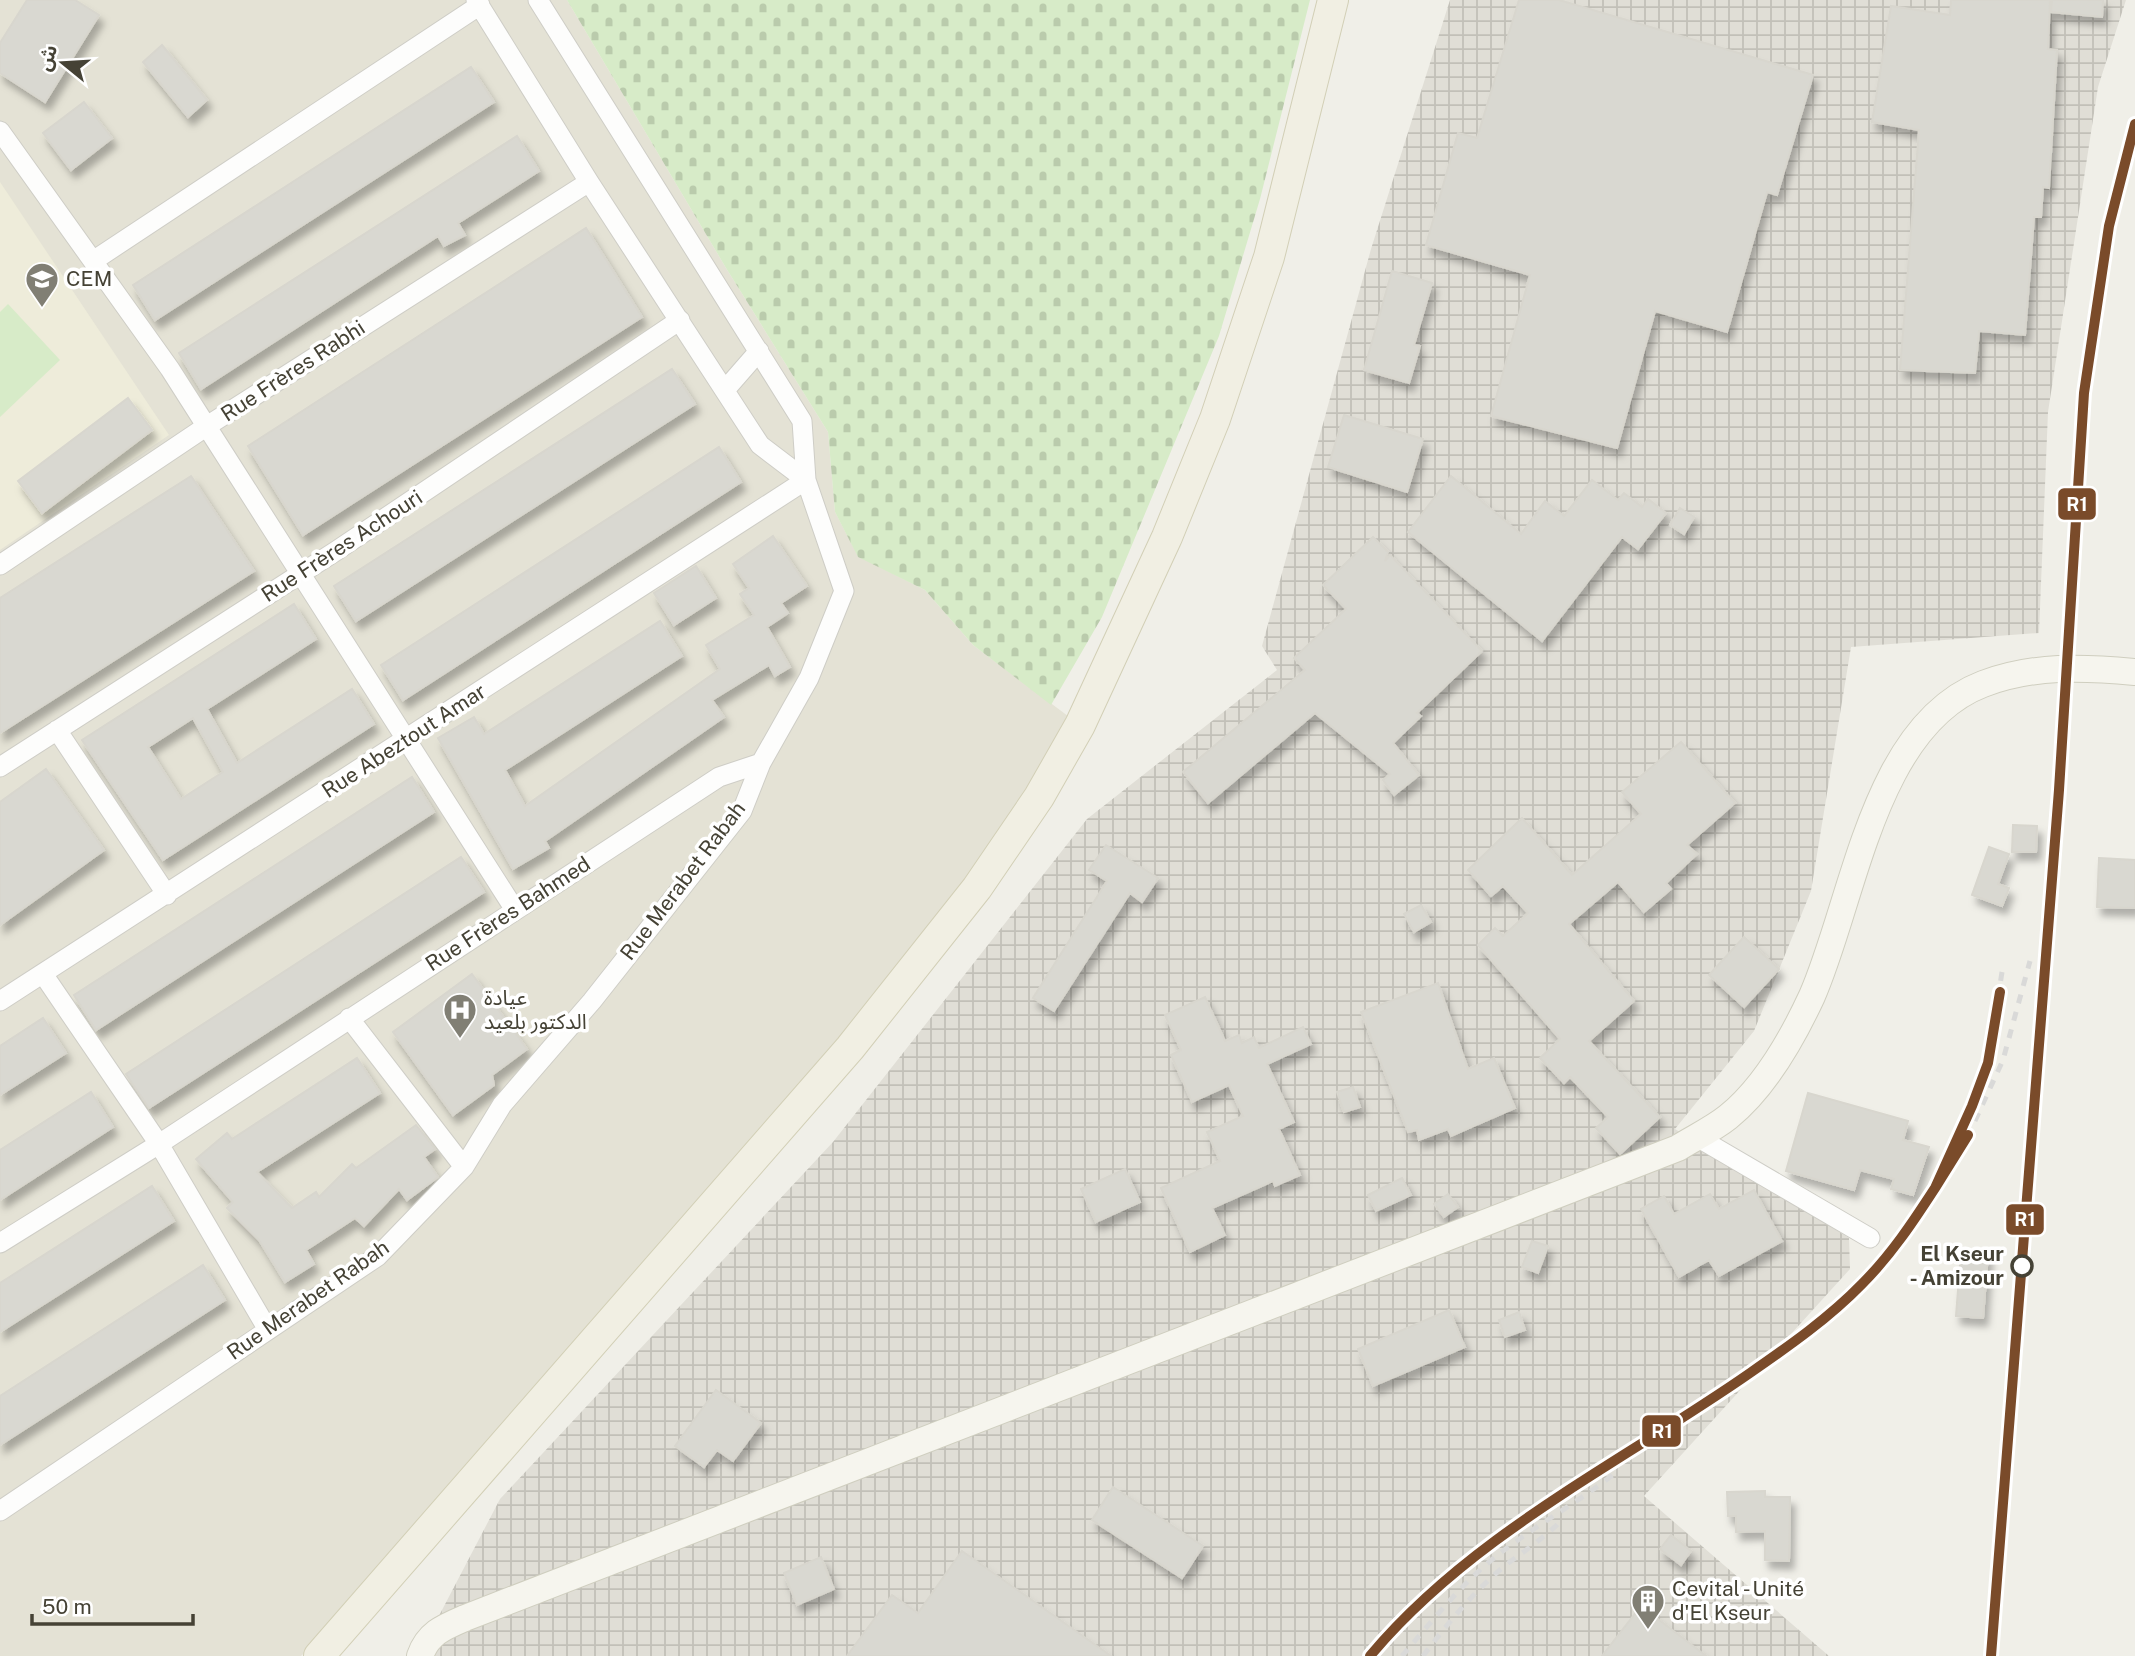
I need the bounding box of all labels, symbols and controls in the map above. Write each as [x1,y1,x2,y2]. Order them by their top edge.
north arrow [28,28,98,98]
text: ش [32,42,61,74]
school or university icon: CEM [23,260,61,309]
place label: CEM [66,266,112,291]
street label: Rue Frères Rabhi [216,315,369,426]
street label: Rue Frères Achouri [257,484,427,607]
line badge: R1 [2057,487,2097,521]
text: R1 [2066,493,2088,515]
street label: Rue Abeztout Amar [317,678,490,803]
street label: Rue Merabet Rabah [615,797,750,965]
street label: Rue Frères Bahmed [421,851,595,976]
place label: عيادة الدكتور بلعيد [484,985,587,1034]
hospital icon: عيادة الدكتور بلعيد [441,991,479,1040]
line badge: R1 [2005,1203,2045,1236]
text: R1 [2014,1208,2036,1230]
street label: Rue Merabet Rabah [222,1234,393,1365]
place label: El Kseur - Amizour [1909,1241,2004,1290]
marker: El Kseur - Amizour [2011,1255,2033,1277]
line badge: R1 [1641,1414,1682,1448]
text: R1 [1651,1420,1673,1442]
place label: Cevital - Unité d'El Kseur [1672,1576,1804,1625]
scale bar [32,1582,192,1626]
building icon: Cevital - Unité d'El Kseur [1629,1582,1667,1631]
text: 50 m [42,1594,92,1619]

